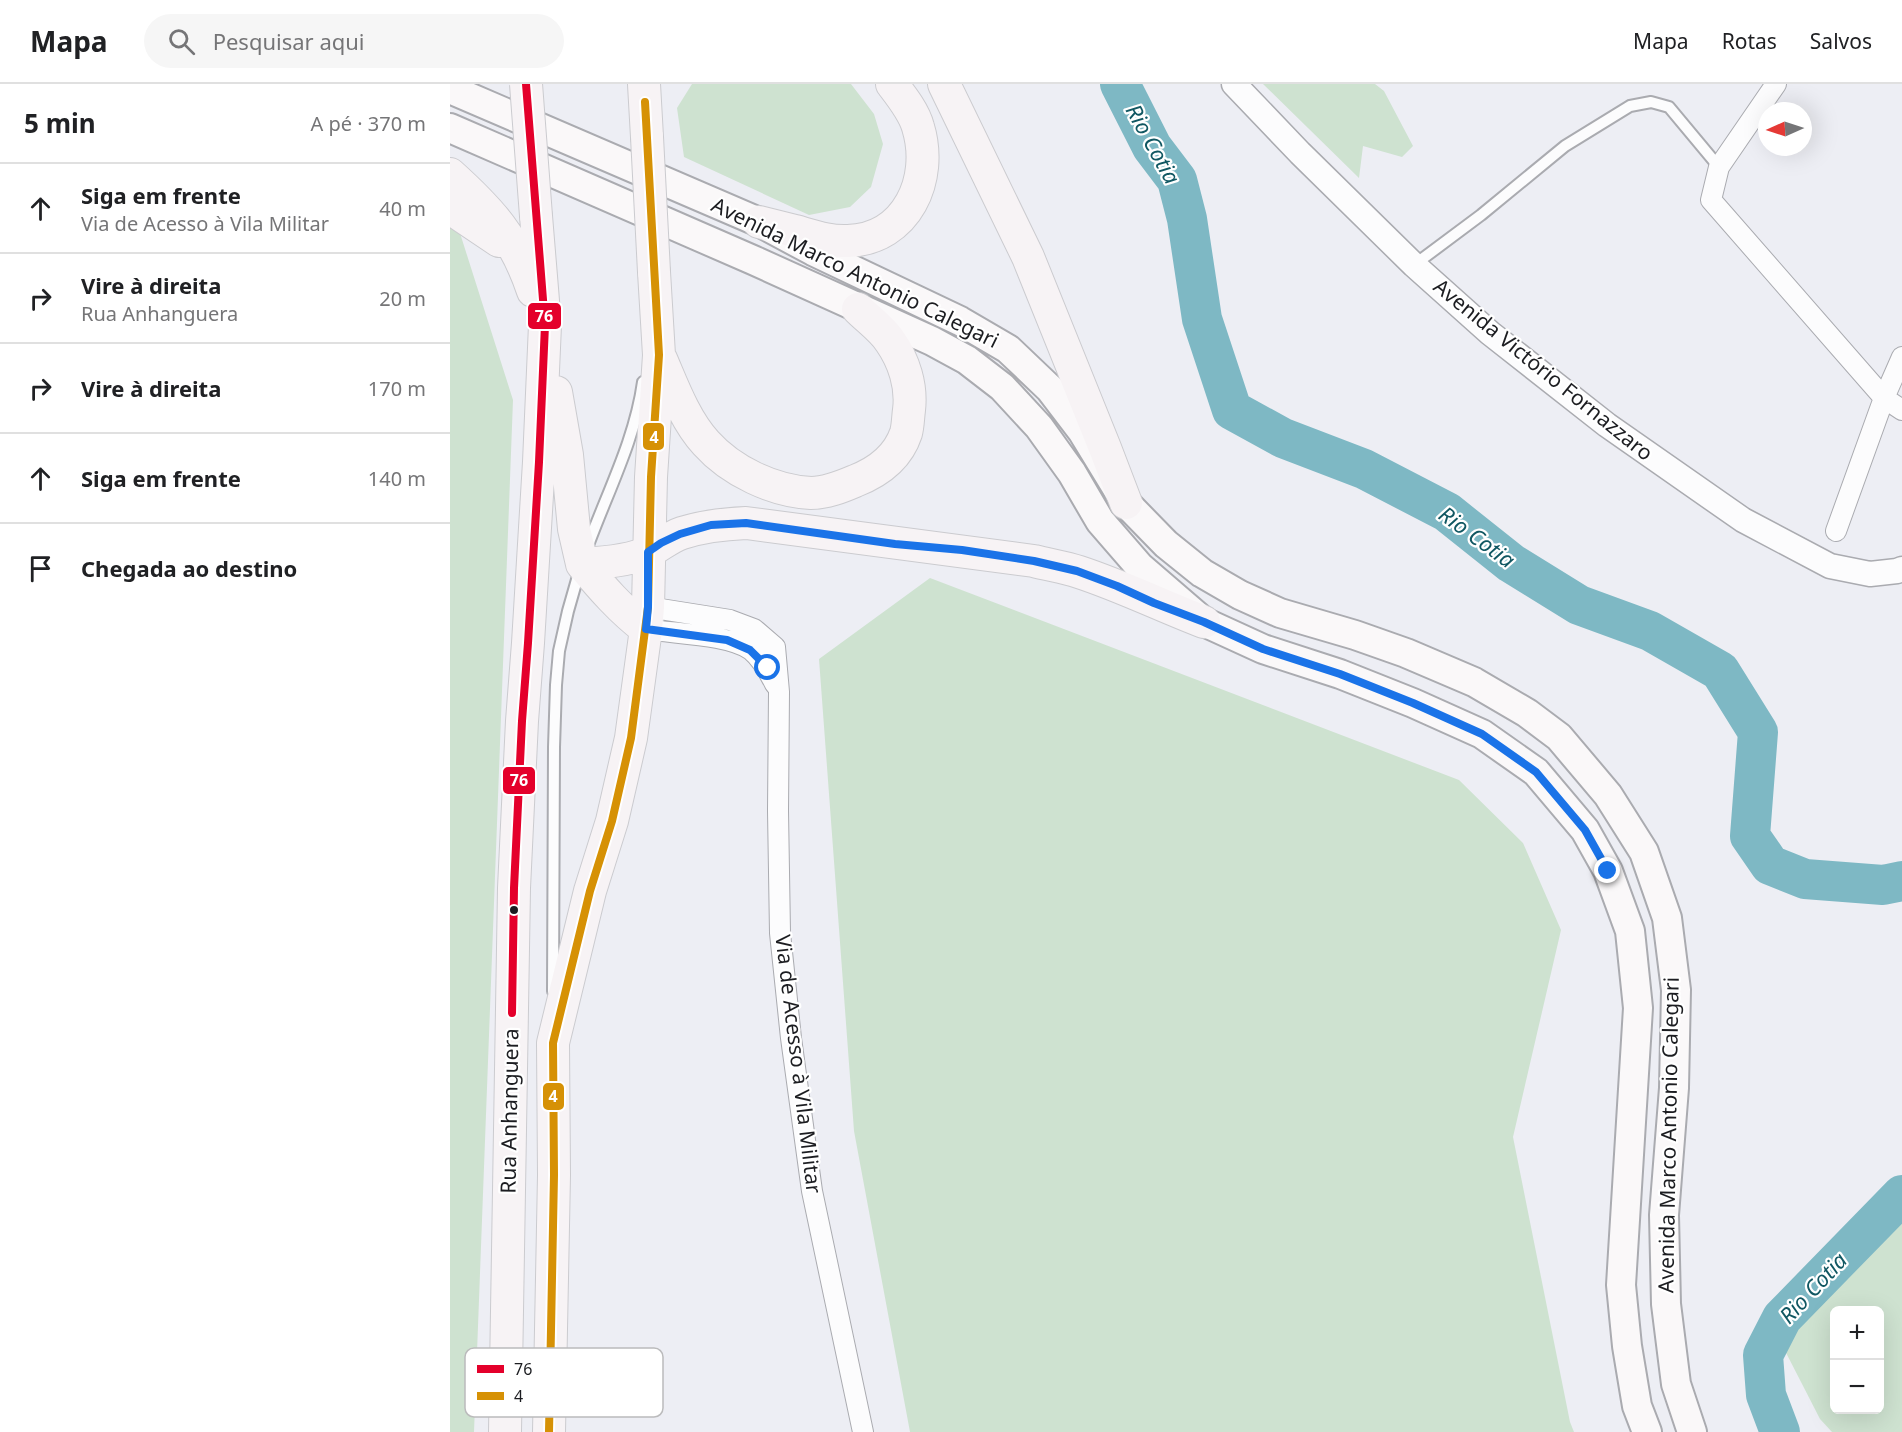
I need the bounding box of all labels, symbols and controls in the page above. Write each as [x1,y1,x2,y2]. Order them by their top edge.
search box [144,14,564,68]
text: Mapa [30,22,108,60]
icon: search [165,25,198,58]
text: Pesquisar aqui [213,26,365,56]
text: Mapa [1633,27,1689,55]
text: Rotas [1722,27,1777,55]
text: Salvos [1810,27,1872,55]
water label: Rio Cotia [1120,98,1188,189]
north arrow [1758,102,1812,156]
text: 5 min [24,105,96,141]
text: A pé · 370 m [310,110,426,137]
text: Siga em frente [81,180,241,210]
street label: Avenida Marco Antonio Calegari [707,190,1004,354]
icon: ahead [24,192,57,225]
text: 40 m [379,195,426,222]
text: Via de Acesso à Vila Militar [81,210,329,237]
text: Vire à direita [81,270,221,300]
street label: Avenida Victório Fornazzaro [1428,272,1659,467]
icon: right [24,282,57,315]
text: 20 m [379,285,426,312]
text: Rua Anhanguera [81,300,238,327]
line badge: 76 [527,302,562,330]
text: 76 [535,305,553,327]
icon: right [24,372,57,405]
text: Vire à direita [81,373,221,403]
text: 170 m [368,375,426,402]
line badge: 4 [642,422,665,451]
text: 4 [649,426,659,448]
icon: ahead [24,462,57,495]
text: Siga em frente [81,463,241,493]
text: 140 m [368,465,426,492]
water label: Rio Cotia [1434,498,1522,574]
icon: arrive [24,552,57,585]
text: Chegada ao destino [81,553,297,583]
route start [754,654,780,680]
line badge: 76 [502,766,536,795]
text: 76 [510,769,528,791]
route end [1594,857,1620,883]
unlabelled marker [508,904,520,916]
street label: Via de Acesso à Vila Militar [769,933,829,1195]
street label: Avenida Marco Antonio Calegari [1651,977,1685,1293]
street label: Rua Anhanguera [494,1028,524,1194]
line badge: 4 [542,1082,565,1111]
text: 4 [548,1085,558,1107]
water label: Rio Cotia [1772,1245,1853,1329]
map controls [1830,1306,1884,1414]
button: + [1830,1306,1884,1360]
legend [465,1348,663,1417]
text: 76 [514,1358,532,1380]
button: − [1830,1360,1884,1414]
text: 4 [514,1385,523,1407]

